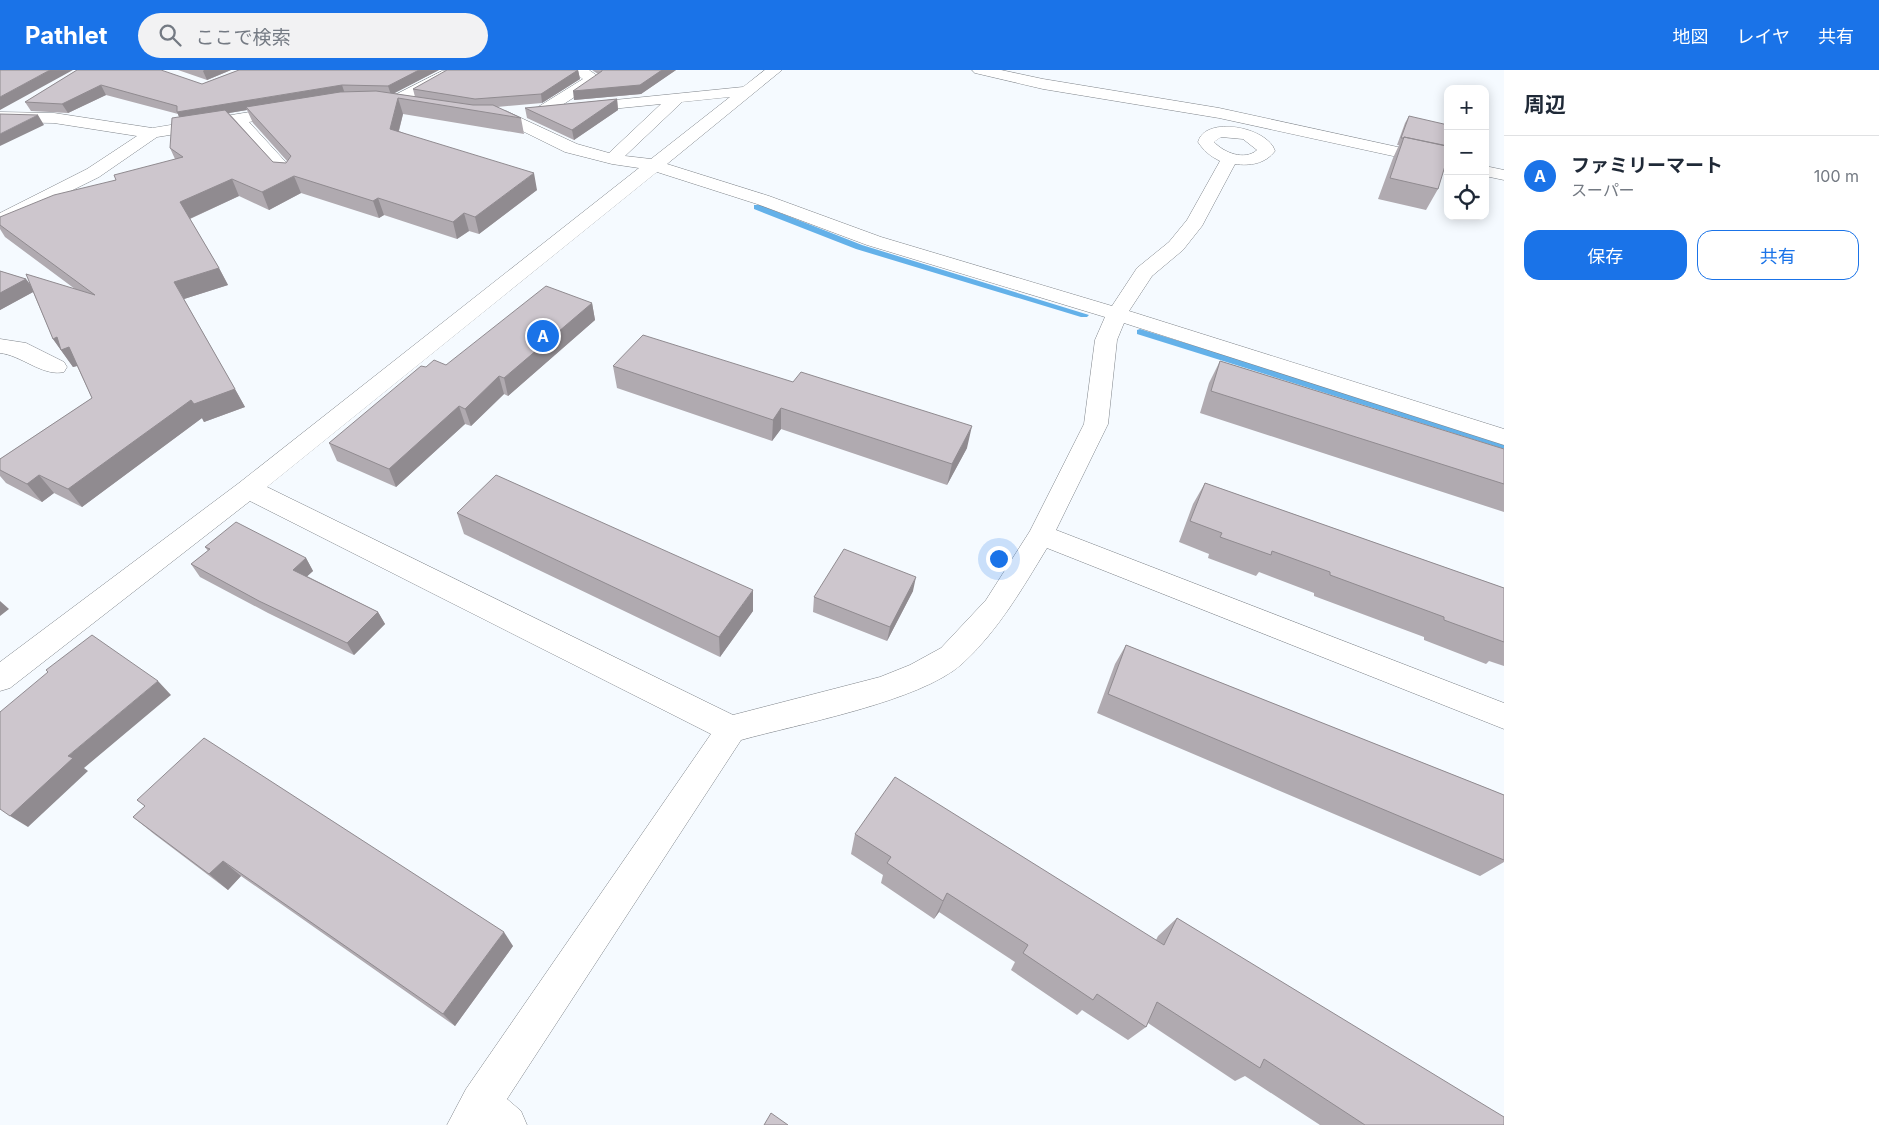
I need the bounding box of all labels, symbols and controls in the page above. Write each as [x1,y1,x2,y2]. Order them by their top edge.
search box [138,13,488,58]
text: Pathlet [25,21,108,50]
icon: search [156,21,184,49]
text: ここで検索 [196,26,291,49]
text: 地図 [1673,26,1709,47]
text: レイヤ [1737,26,1790,47]
text: 共有 [1818,26,1854,47]
map controls [1444,85,1489,220]
button: + [1444,85,1489,130]
text: 周辺 [1524,92,1566,117]
button: − [1444,130,1489,175]
text: ファミリーマート [1571,154,1723,177]
text: A [1534,166,1546,186]
text: 100 m [1814,166,1859,186]
button: locate [1444,175,1489,220]
text: スーパー [1571,180,1635,200]
button: 保存 [1524,230,1687,280]
button: 共有 [1697,230,1859,280]
pin: A [527,317,559,355]
your location [986,546,1012,572]

